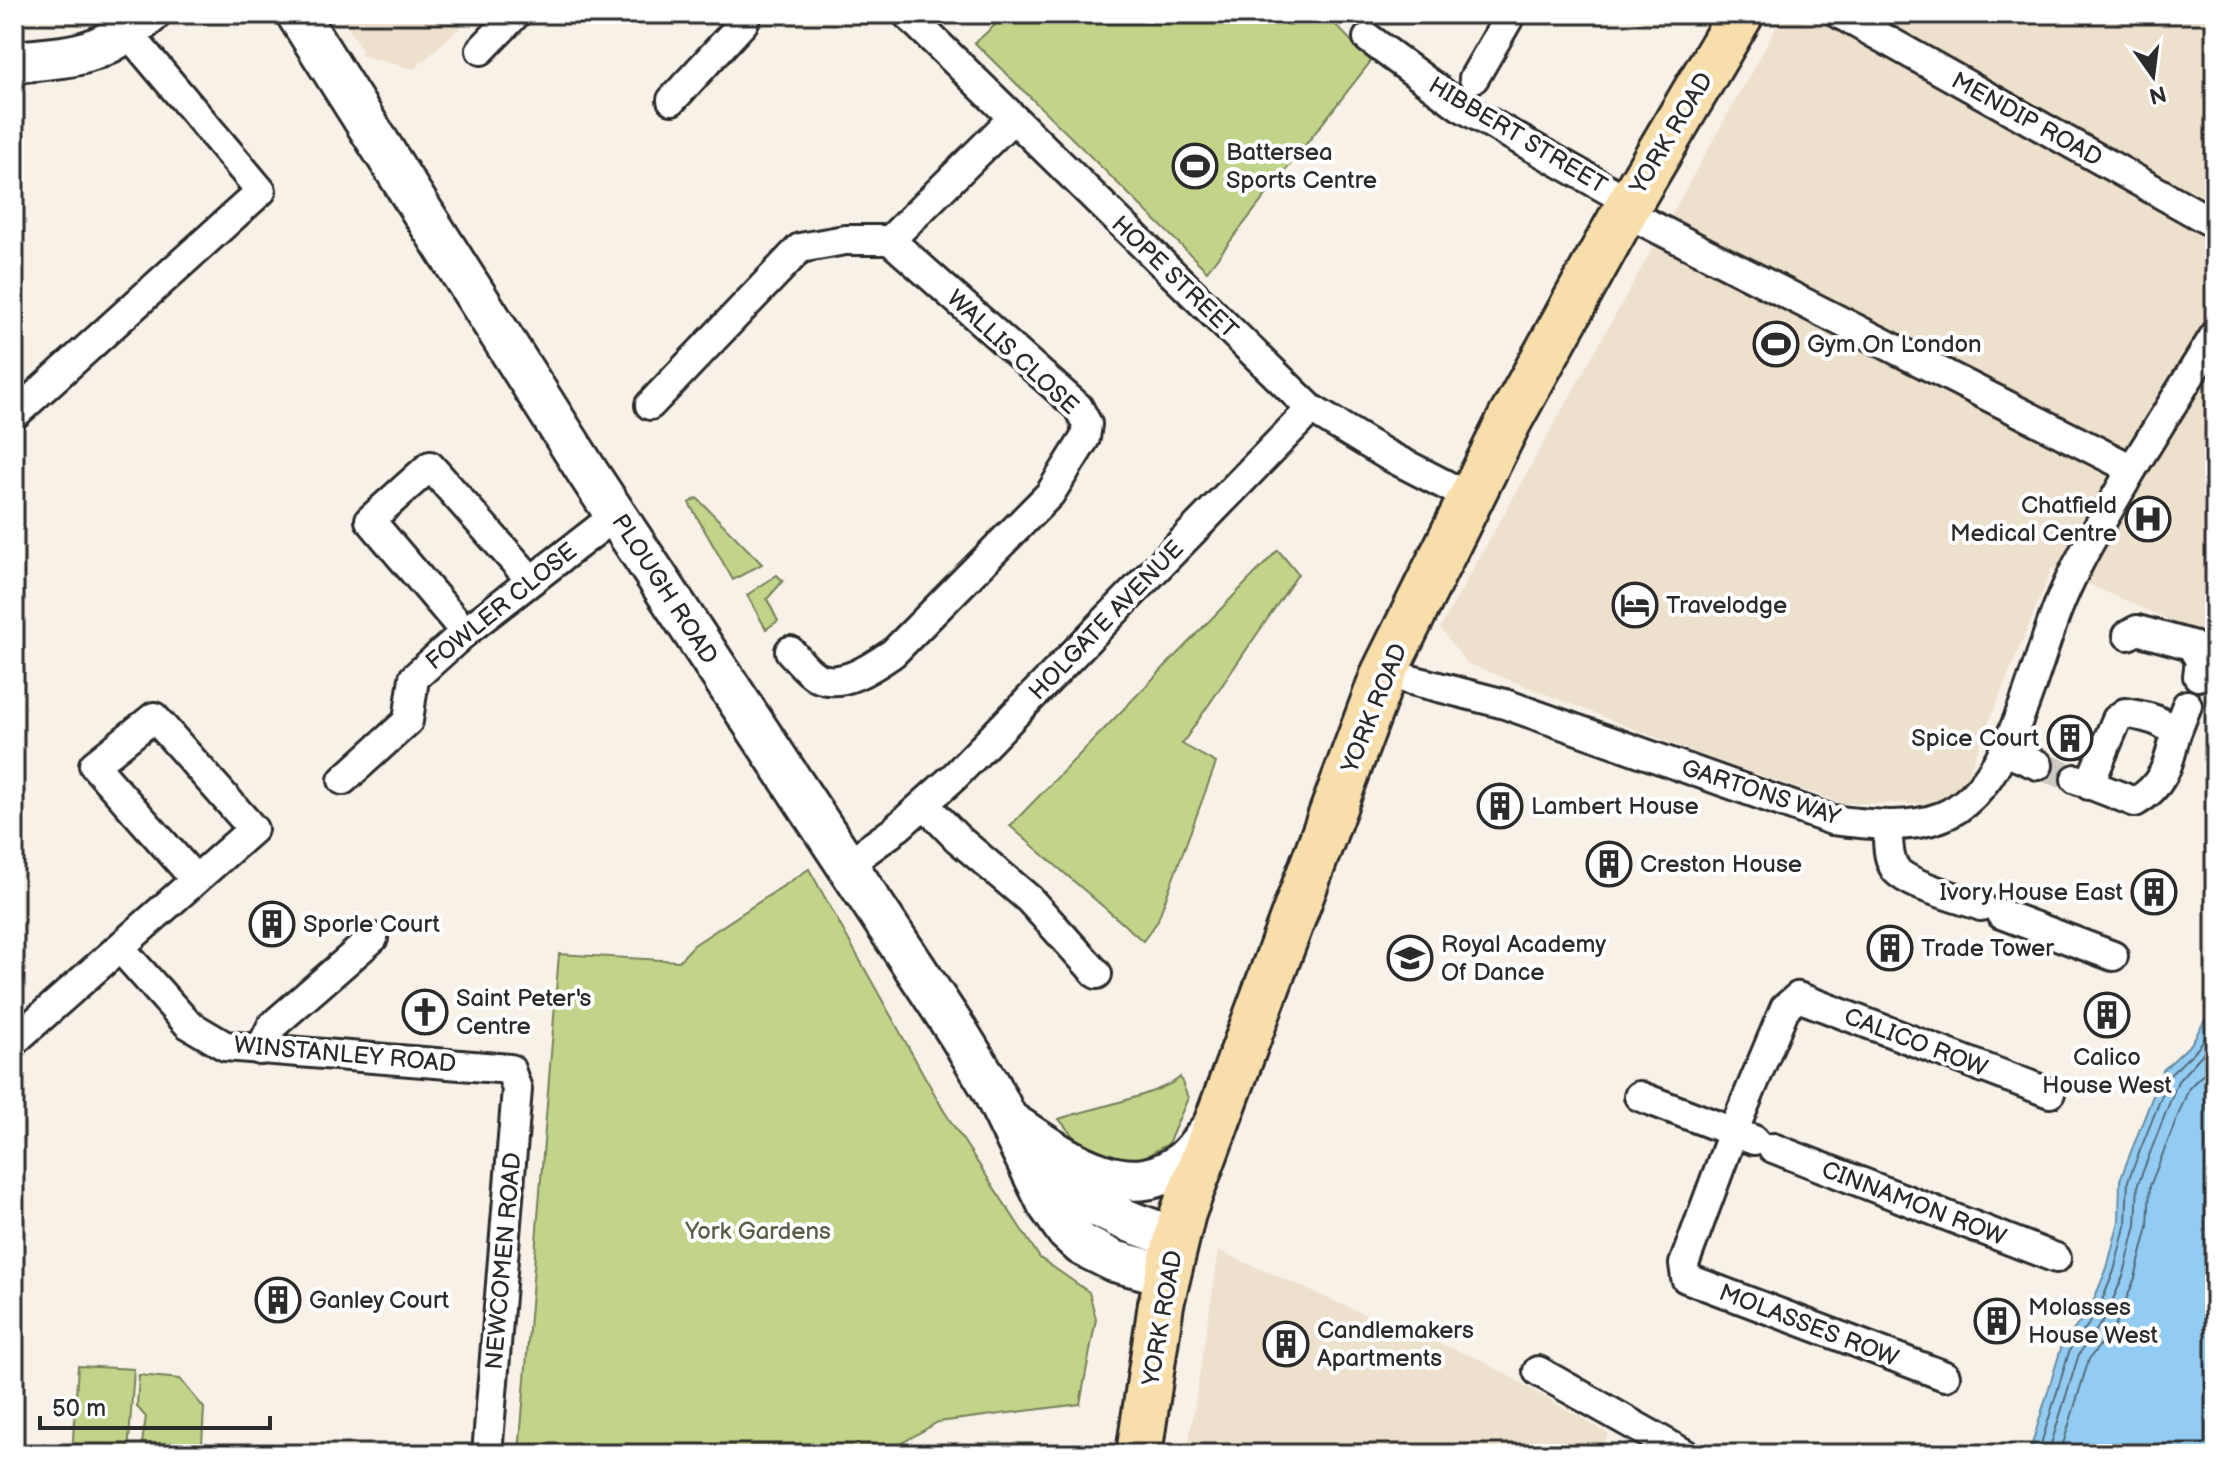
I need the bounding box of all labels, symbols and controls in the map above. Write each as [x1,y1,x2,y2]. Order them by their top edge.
north arrow [2113,36,2193,116]
street label: MENDIP ROAD [1946,66,2107,173]
street label: YORK ROAD [1623,67,1719,200]
street label: HIBBERT STREET [1423,71,1613,200]
text: N [2146,79,2169,109]
place label: Battersea Sports Centre [1226,138,1377,195]
sports icon: Battersea Sports Centre [1171,142,1219,190]
street label: HOPE STREET [1105,210,1244,345]
street label: WALLIS CLOSE [941,284,1085,421]
sports icon: Gym On London [1752,320,1800,368]
place label: Gym On London [1807,330,1982,359]
place label: Chatfield Medical Centre [1950,491,2117,548]
hospital icon: Chatfield Medical Centre [2124,495,2172,543]
street label: PLOUGH ROAD [605,509,724,670]
street label: HOLGATE AVENUE [1023,535,1190,706]
street label: FOWLER CLOSE [420,537,583,676]
hotel icon: Travelodge [1611,581,1659,629]
place label: Travelodge [1666,591,1787,620]
street label: YORK ROAD [1335,639,1414,778]
building icon: Spice Court [2046,714,2094,762]
place label: Spice Court [1911,724,2040,753]
street label: GARTONS WAY [1678,753,1845,832]
building icon: Lambert House [1476,782,1524,830]
place label: Lambert House [1531,792,1699,821]
building icon: Creston House [1585,840,1633,888]
place label: Creston House [1640,850,1802,879]
building icon: Ivory House East [2130,868,2178,916]
place label: Ivory House East [1939,878,2124,907]
building icon: Sporle Court [248,900,296,948]
place label: Sporle Court [303,910,440,939]
building icon: Trade Tower [1866,924,1914,972]
place label: Royal Academy Of Dance [1441,930,1606,987]
school or university icon: Royal Academy Of Dance [1386,934,1434,982]
place label: Trade Tower [1921,934,2054,963]
place label: Saint Peter's Centre [456,984,592,1041]
church icon: Saint Peter's Centre [401,988,449,1036]
building icon: Calico House West [2083,991,2131,1039]
street label: CALICO ROW [1840,1002,1992,1083]
street label: WINSTANLEY ROAD [233,1030,457,1079]
place label: Calico House West [2042,1043,2173,1100]
street label: NEWCOMEN ROAD [480,1151,527,1371]
street label: CINNAMON ROW [1817,1155,2010,1252]
park label: York Gardens [684,1217,831,1246]
street label: YORK ROAD [1136,1248,1189,1389]
building icon: Ganley Court [254,1276,302,1324]
street label: MOLASSES ROW [1715,1278,1903,1373]
place label: Ganley Court [309,1286,450,1315]
place label: Molasses House West [2028,1293,2159,1350]
building icon: Molasses House West [1973,1297,2021,1345]
place label: Candlemakers Apartments [1317,1316,1474,1373]
building icon: Candlemakers Apartments [1262,1320,1310,1368]
scale bar [40,1380,270,1430]
text: 50 m [52,1394,106,1423]

